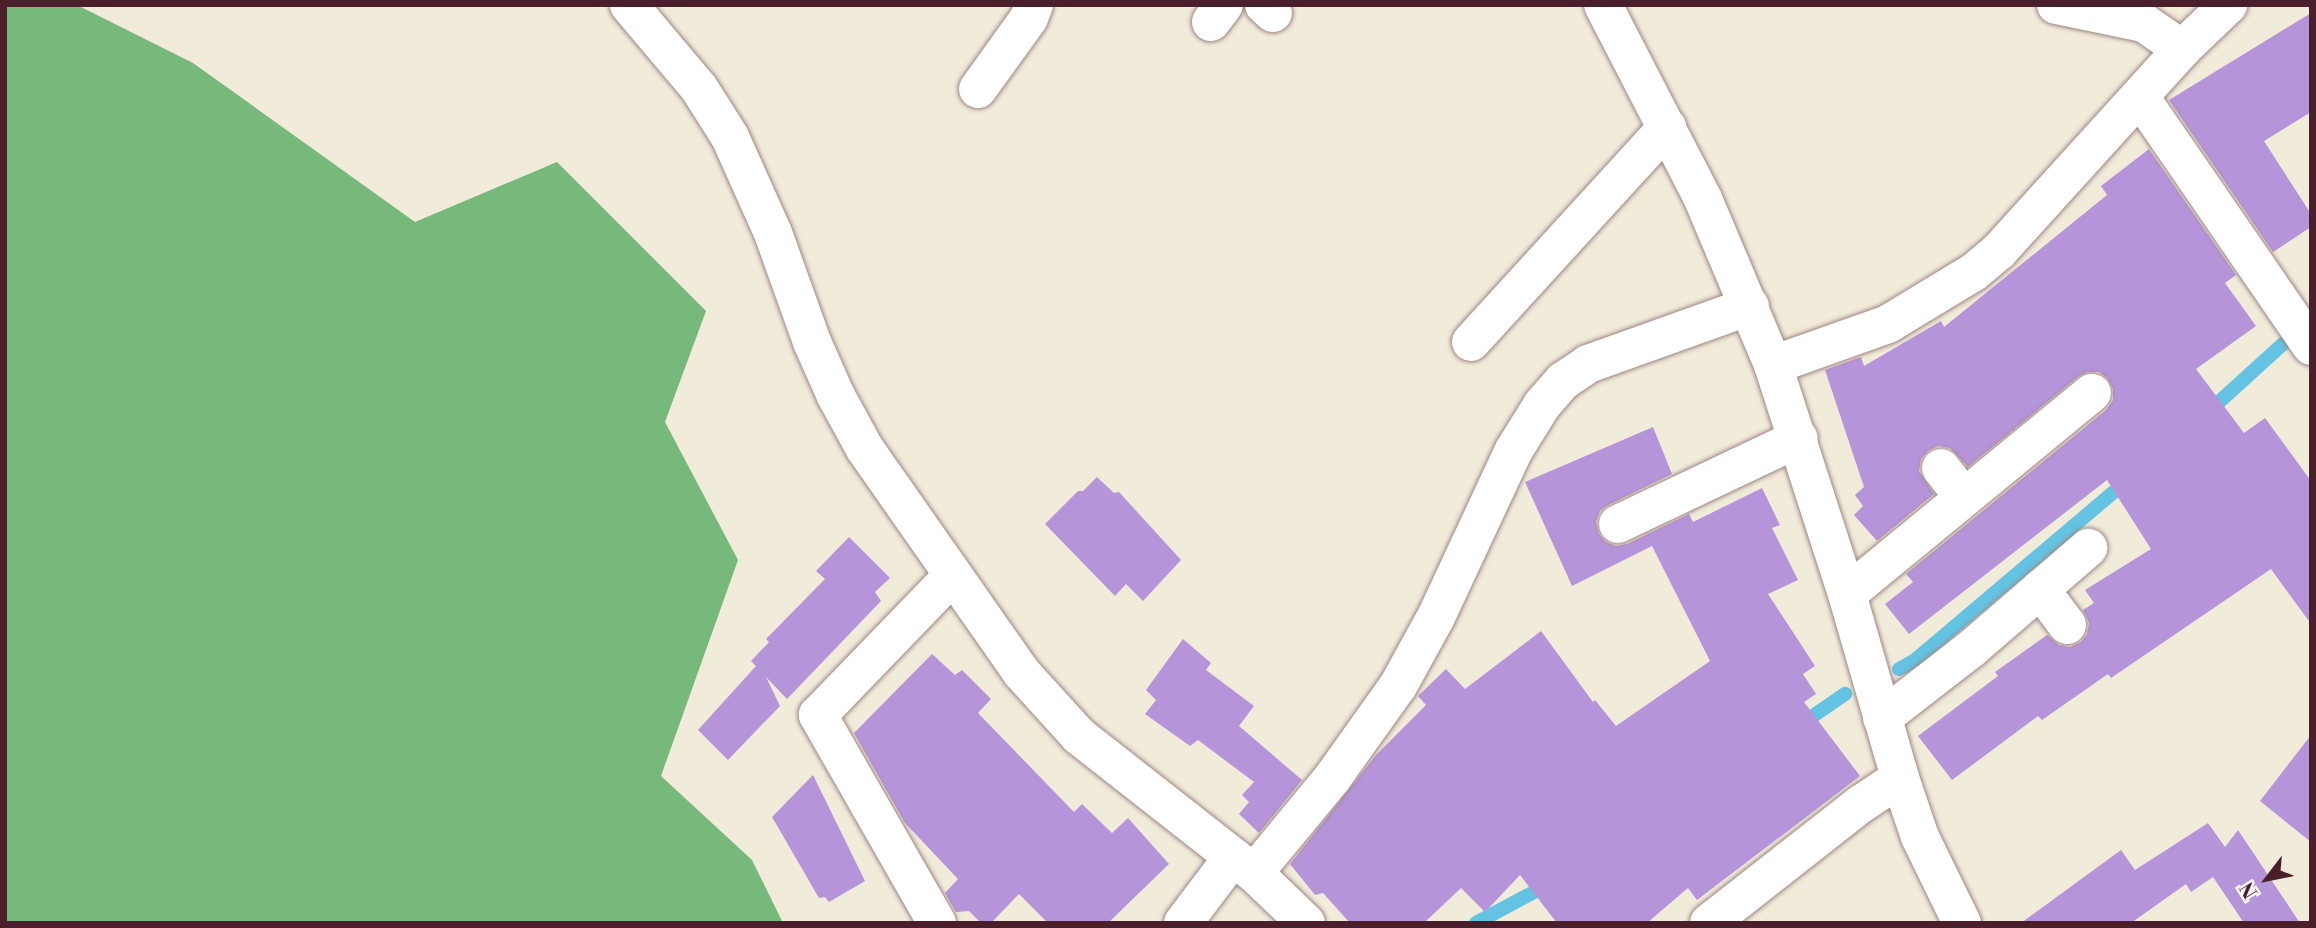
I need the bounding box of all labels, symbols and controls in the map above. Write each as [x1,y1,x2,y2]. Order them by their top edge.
north arrow [2232,844,2302,914]
text: N [2235,877,2263,903]

